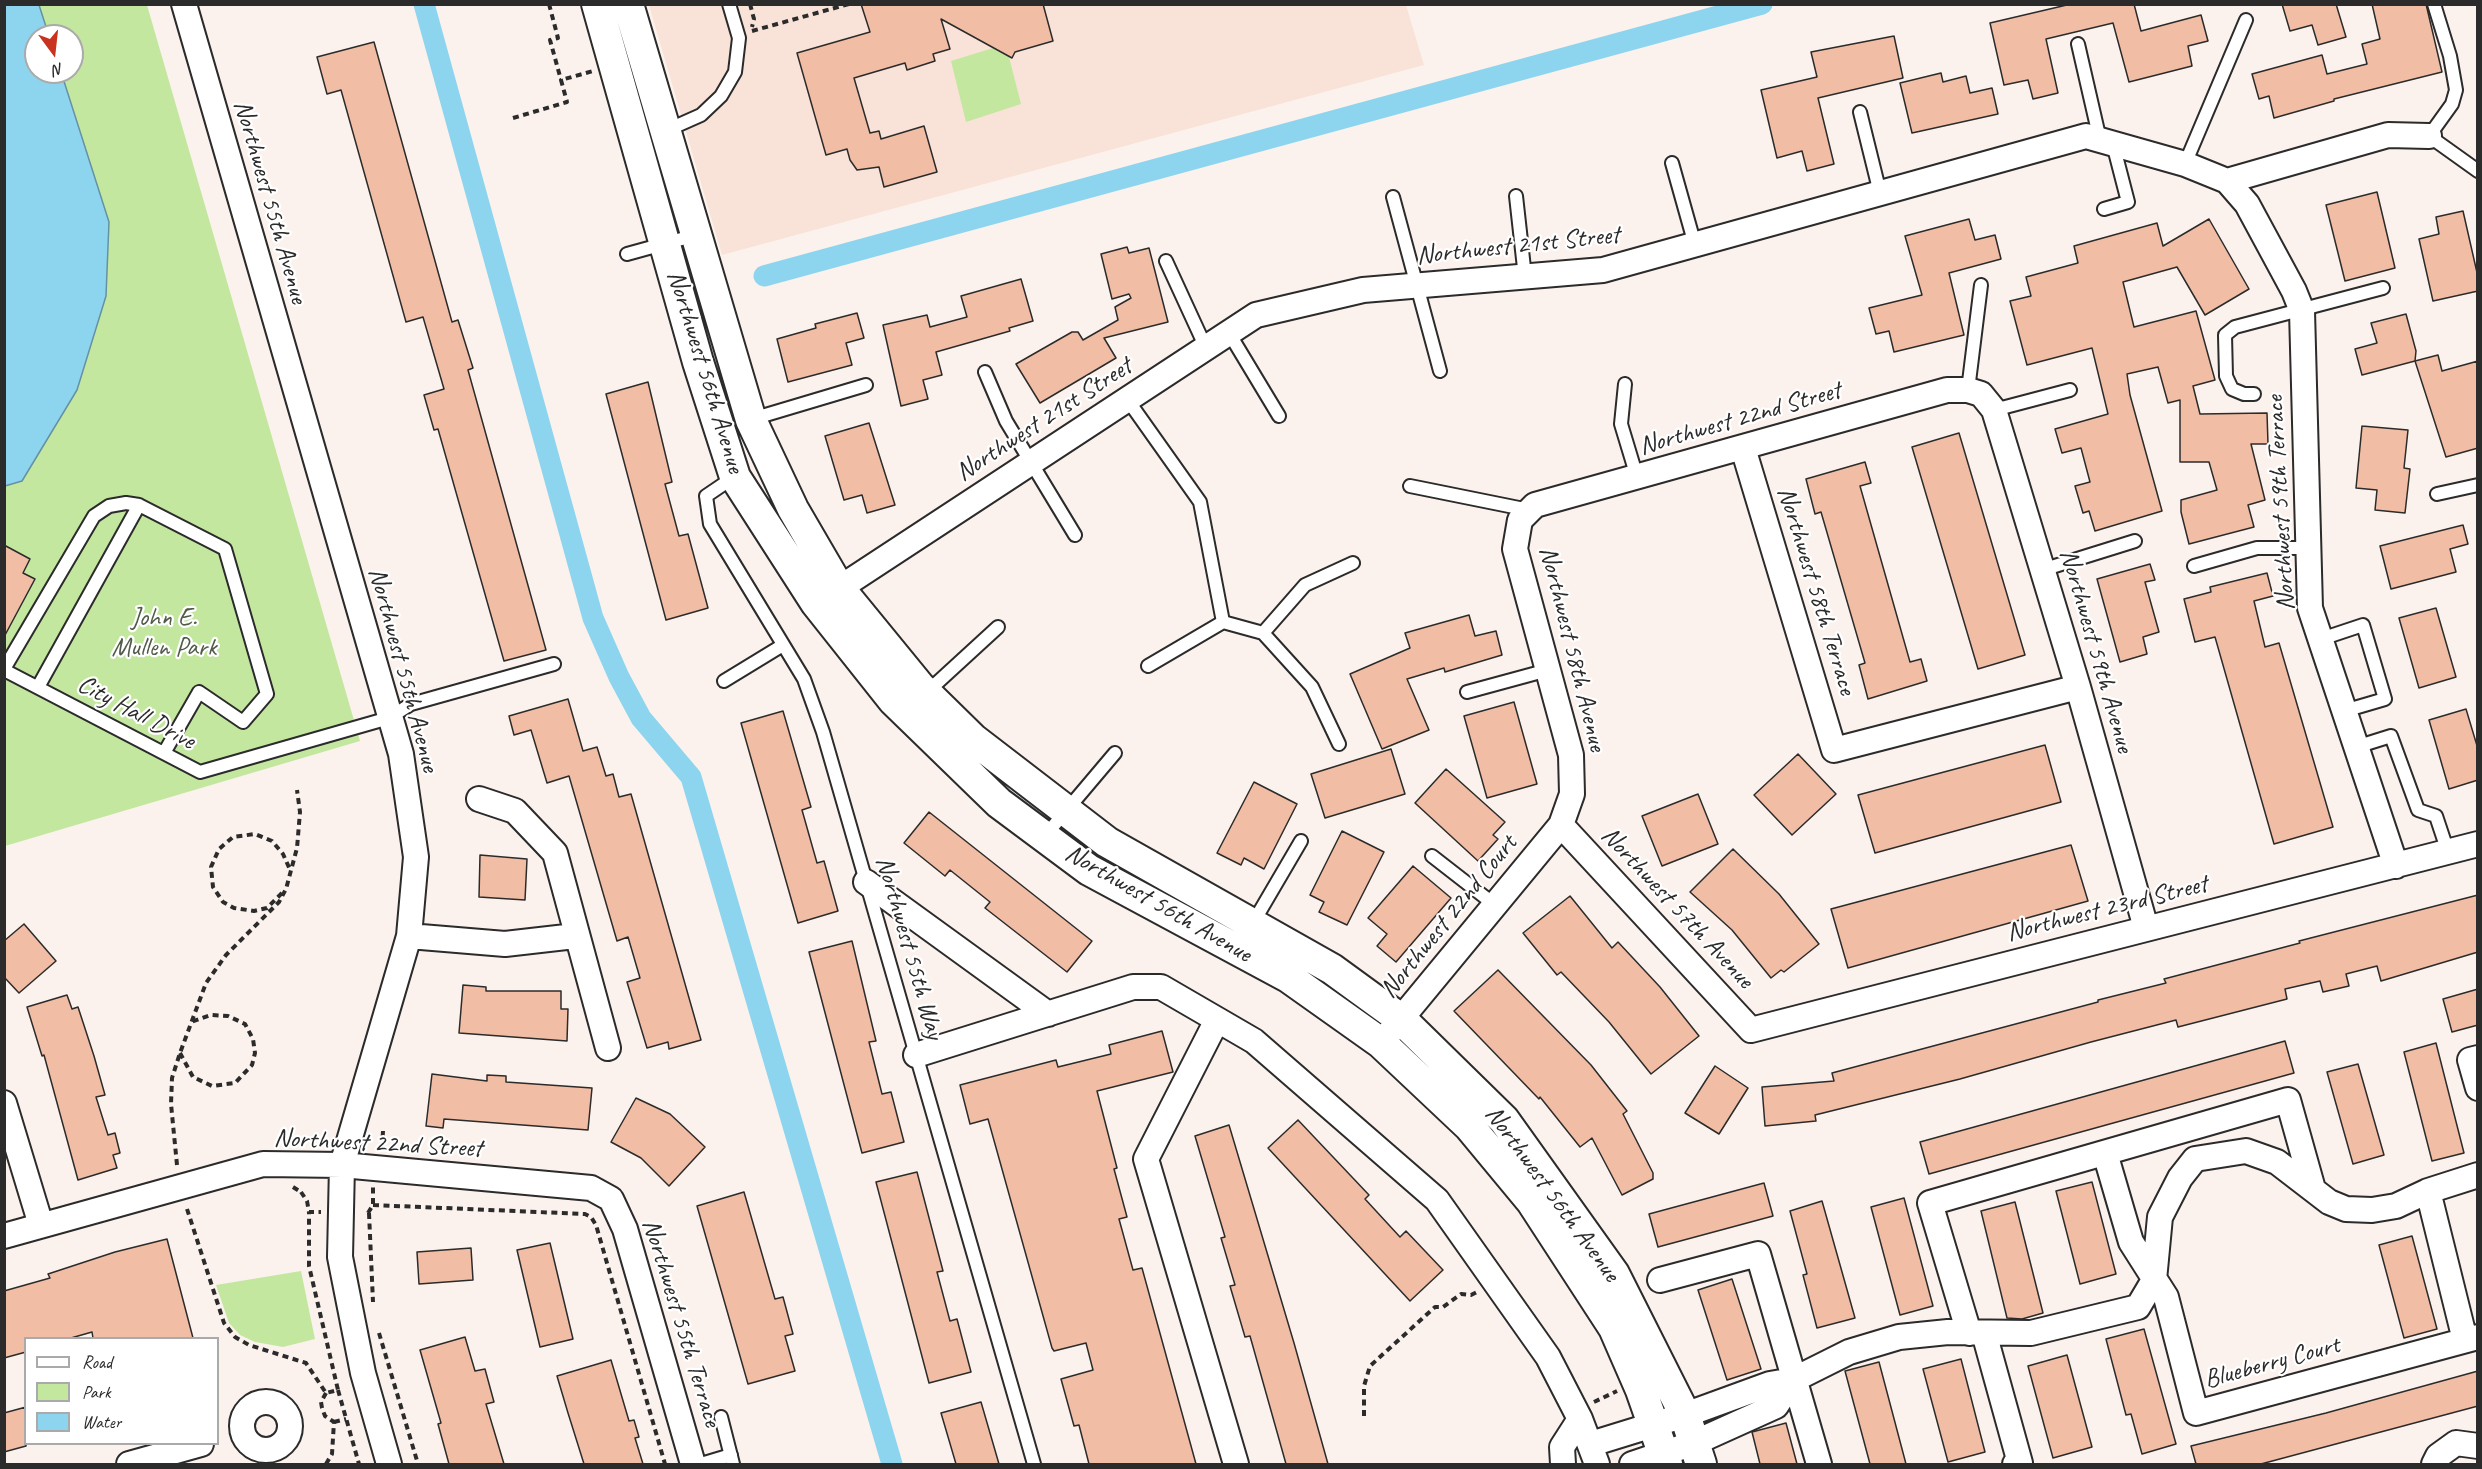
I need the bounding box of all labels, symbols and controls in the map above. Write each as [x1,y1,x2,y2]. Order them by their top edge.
north arrow [24,24,84,84]
text: N [51,59,66,80]
street label: Northwest 55th Avenue [226,97,314,307]
street label: Northwest 21st Street [1415,220,1621,272]
street label: Northwest 56th Avenue [659,267,751,477]
street label: Northwest 21st Street [950,351,1138,489]
street label: Northwest 22nd Street [1636,375,1844,463]
street label: Northwest 59th Terrace [2260,395,2302,611]
street label: Northwest 58th Terrace [1770,483,1862,699]
street label: Northwest 58th Avenue [1531,543,1613,755]
street label: Northwest 59th Avenue [2052,546,2140,756]
street label: Northwest 55th Avenue [361,565,445,775]
park label: John E. Mullen Park [112,602,216,664]
street label: City Hall Drive [72,669,200,757]
street label: Northwest 57th Avenue [1594,821,1760,995]
street label: Northwest 22nd Court [1374,829,1524,1005]
street label: Northwest 56th Avenue [1059,838,1257,970]
street label: Northwest 55th Way [868,853,950,1043]
street label: Northwest 23rd Street [2003,869,2211,949]
street label: Northwest 56th Avenue [1478,1100,1626,1288]
street label: Northwest 22nd Street [273,1123,483,1165]
street label: Northwest 55th Terrace [635,1215,727,1431]
street label: Blueberry Court [2201,1330,2343,1396]
legend [24,1337,219,1445]
text: Road [82,1351,112,1373]
text: Park [82,1381,111,1403]
text: Water [82,1411,121,1433]

